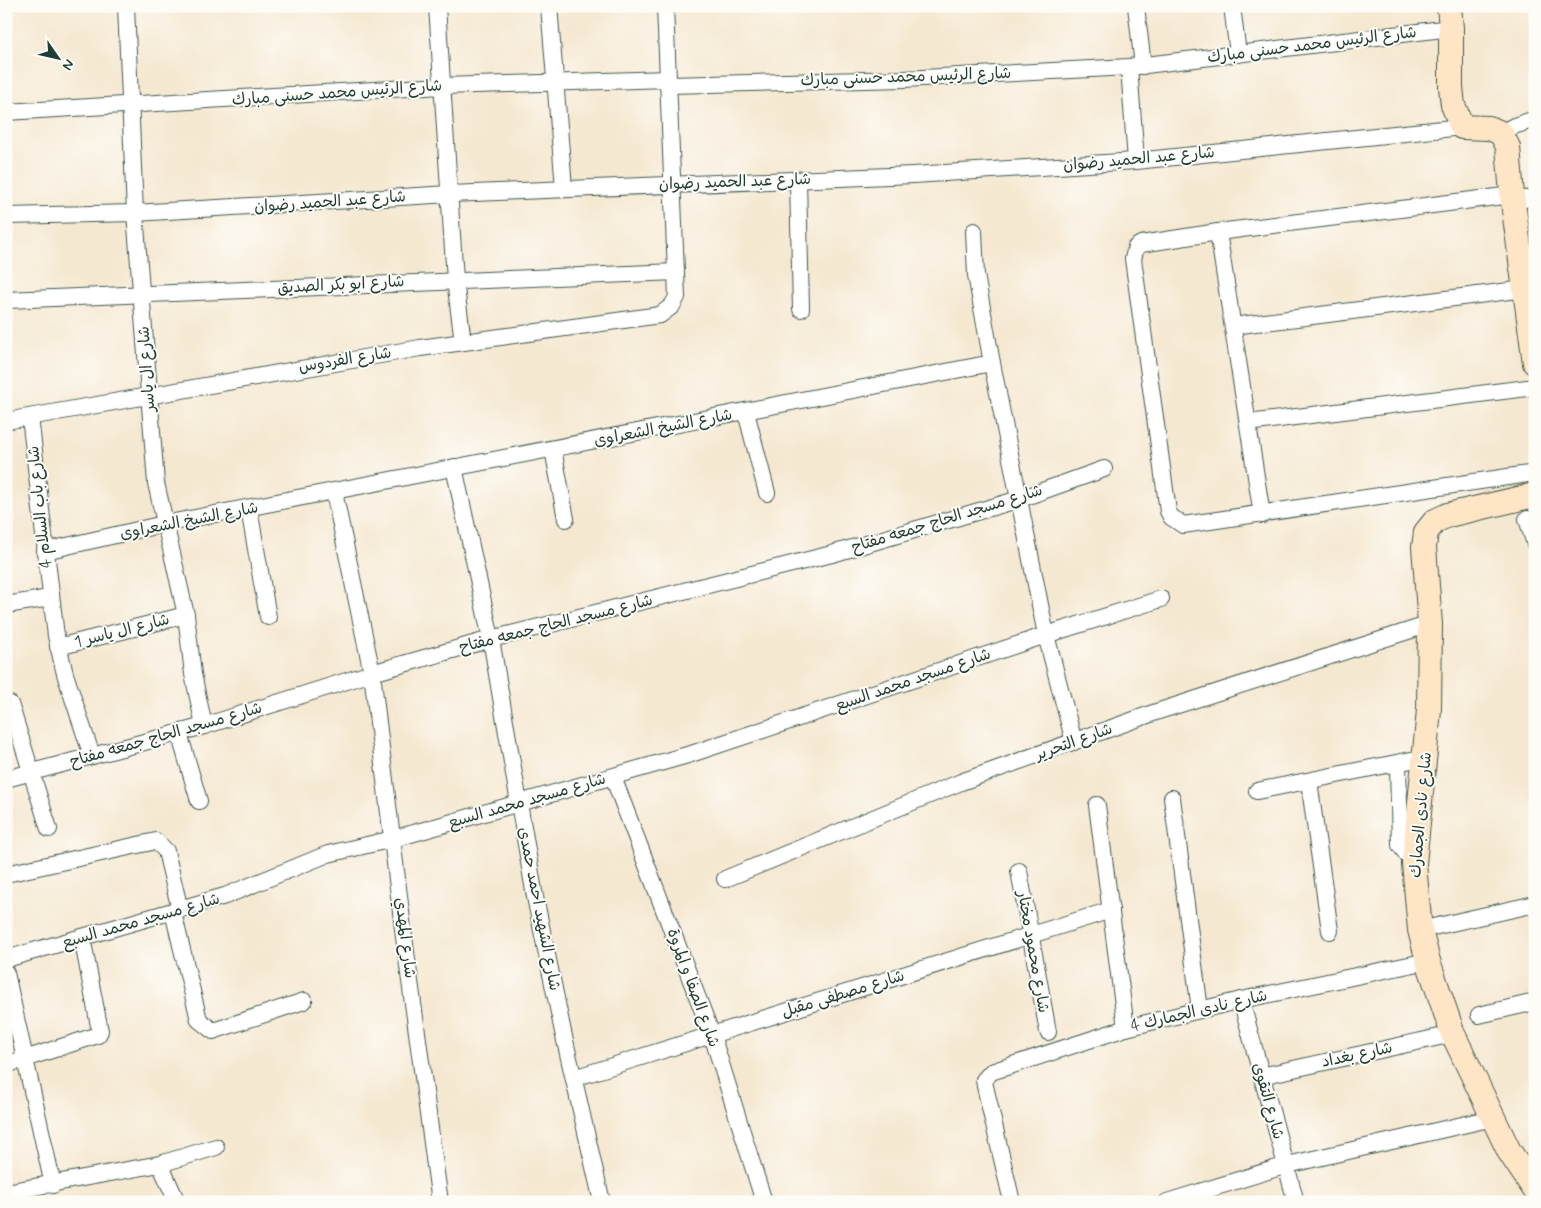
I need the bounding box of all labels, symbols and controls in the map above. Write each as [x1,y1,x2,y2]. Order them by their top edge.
street label: شارع الرئيس محمد حسنى مبارك [1206,22,1418,68]
north arrow [32,32,82,82]
text: N [58,56,78,74]
street label: شارع الرئيس محمد حسنى مبارك [800,63,1012,91]
street label: شارع الرئيس محمد حسنى مبارك [231,75,443,111]
street label: شارع عبد الحميد رضوان [1062,142,1216,176]
street label: شارع عبد الحميد رضوان [659,169,811,195]
street label: شارع عبد الحميد رضوان [253,186,407,218]
street label: شارع ابو بكر الصديق [277,271,405,299]
street label: شارع ال ياسر [134,325,161,415]
street label: شارع الفردوس [297,342,393,378]
street label: شارع الشيخ الشعراوى [592,404,734,452]
street label: شارع باب السلام 4 [23,445,58,569]
street label: شارع مسجد الحاج جمعه مفتاح [849,480,1045,558]
street label: شارع الشيخ الشعراوى [118,497,260,545]
street label: شارع مسجد الحاج جمعه مفتاح [457,590,655,658]
street label: شارع ال ياسر 1 [72,609,172,653]
street label: شارع مسجد محمد السبع [832,644,994,716]
street label: شارع مسجد الحاج جمعه مفتاح [67,697,265,773]
street label: شارع التحرير [1031,718,1115,766]
street label: شارع نادى الجمارك [1405,751,1437,879]
street label: شارع مسجد محمد السبع [446,768,608,834]
street label: شارع الشهيد احمد حمدى [513,825,565,993]
street label: شارع مسجد محمد السبع [60,888,222,954]
street label: شارع محمود مختار [1012,888,1054,1015]
street label: شارع المهدي [390,896,420,980]
street label: شارع الصفا و المروة [662,926,724,1050]
street label: شارع مصطفى مقبل [779,965,907,1023]
street label: شارع نادى الجمارك 4 [1129,985,1269,1037]
street label: شارع بغداد [1320,1037,1394,1073]
street label: شارع التقوى [1247,1060,1289,1142]

